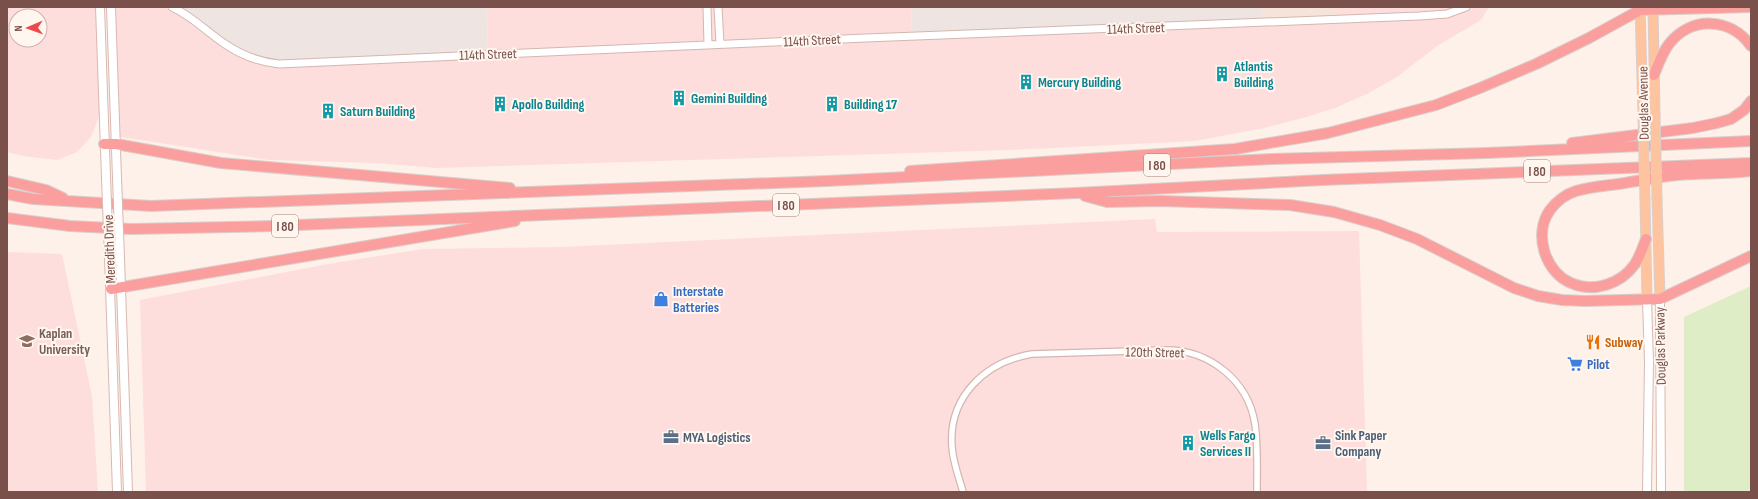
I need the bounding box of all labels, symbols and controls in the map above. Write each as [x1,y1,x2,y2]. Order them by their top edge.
north arrow [8,8,48,48]
street label: 114th Street [1107,19,1165,38]
text: N [12,25,25,31]
street label: 114th Street [783,31,841,50]
street label: 114th Street [459,45,517,64]
place label: Atlantis Building [1233,58,1274,91]
building icon: Atlantis Building [1213,65,1231,83]
street label: Douglas Avenue [1634,66,1653,140]
building icon: Mercury Building [1017,73,1035,91]
place label: Mercury Building [1038,74,1121,91]
building icon: Gemini Building [670,89,688,107]
place label: Gemini Building [691,90,767,107]
building icon: Apollo Building [491,95,509,113]
building icon: Building 17 [823,95,841,113]
place label: Apollo Building [511,96,585,113]
place label: Building 17 [844,96,898,113]
building icon: Saturn Building [319,102,337,120]
place label: Saturn Building [340,103,415,120]
road number: I 80 [1144,154,1170,176]
road number: I 80 [1524,160,1550,182]
road number: I 80 [773,194,799,216]
street label: Meredith Drive [100,214,119,284]
road number: I 80 [272,215,298,237]
place label: Interstate Batteries [673,283,723,316]
shop icon: Interstate Batteries [652,290,670,308]
street label: Douglas Parkway [1651,306,1670,385]
place label: Kaplan University [39,325,90,358]
school or university icon: Kaplan University [18,332,36,350]
restaurant icon: Subway [1584,333,1602,351]
place label: Subway [1605,334,1643,351]
street label: 120th Street [1125,343,1185,362]
supermarket icon: Pilot [1566,355,1584,373]
place label: Pilot [1587,356,1610,373]
place label: Wells Fargo Services II [1200,427,1256,460]
place label: Sink Paper Company [1335,427,1387,460]
office icon: MYA Logistics [662,428,680,446]
place label: MYA Logistics [683,429,751,446]
building icon: Wells Fargo Services II [1179,434,1197,452]
office icon: Sink Paper Company [1314,434,1332,452]

